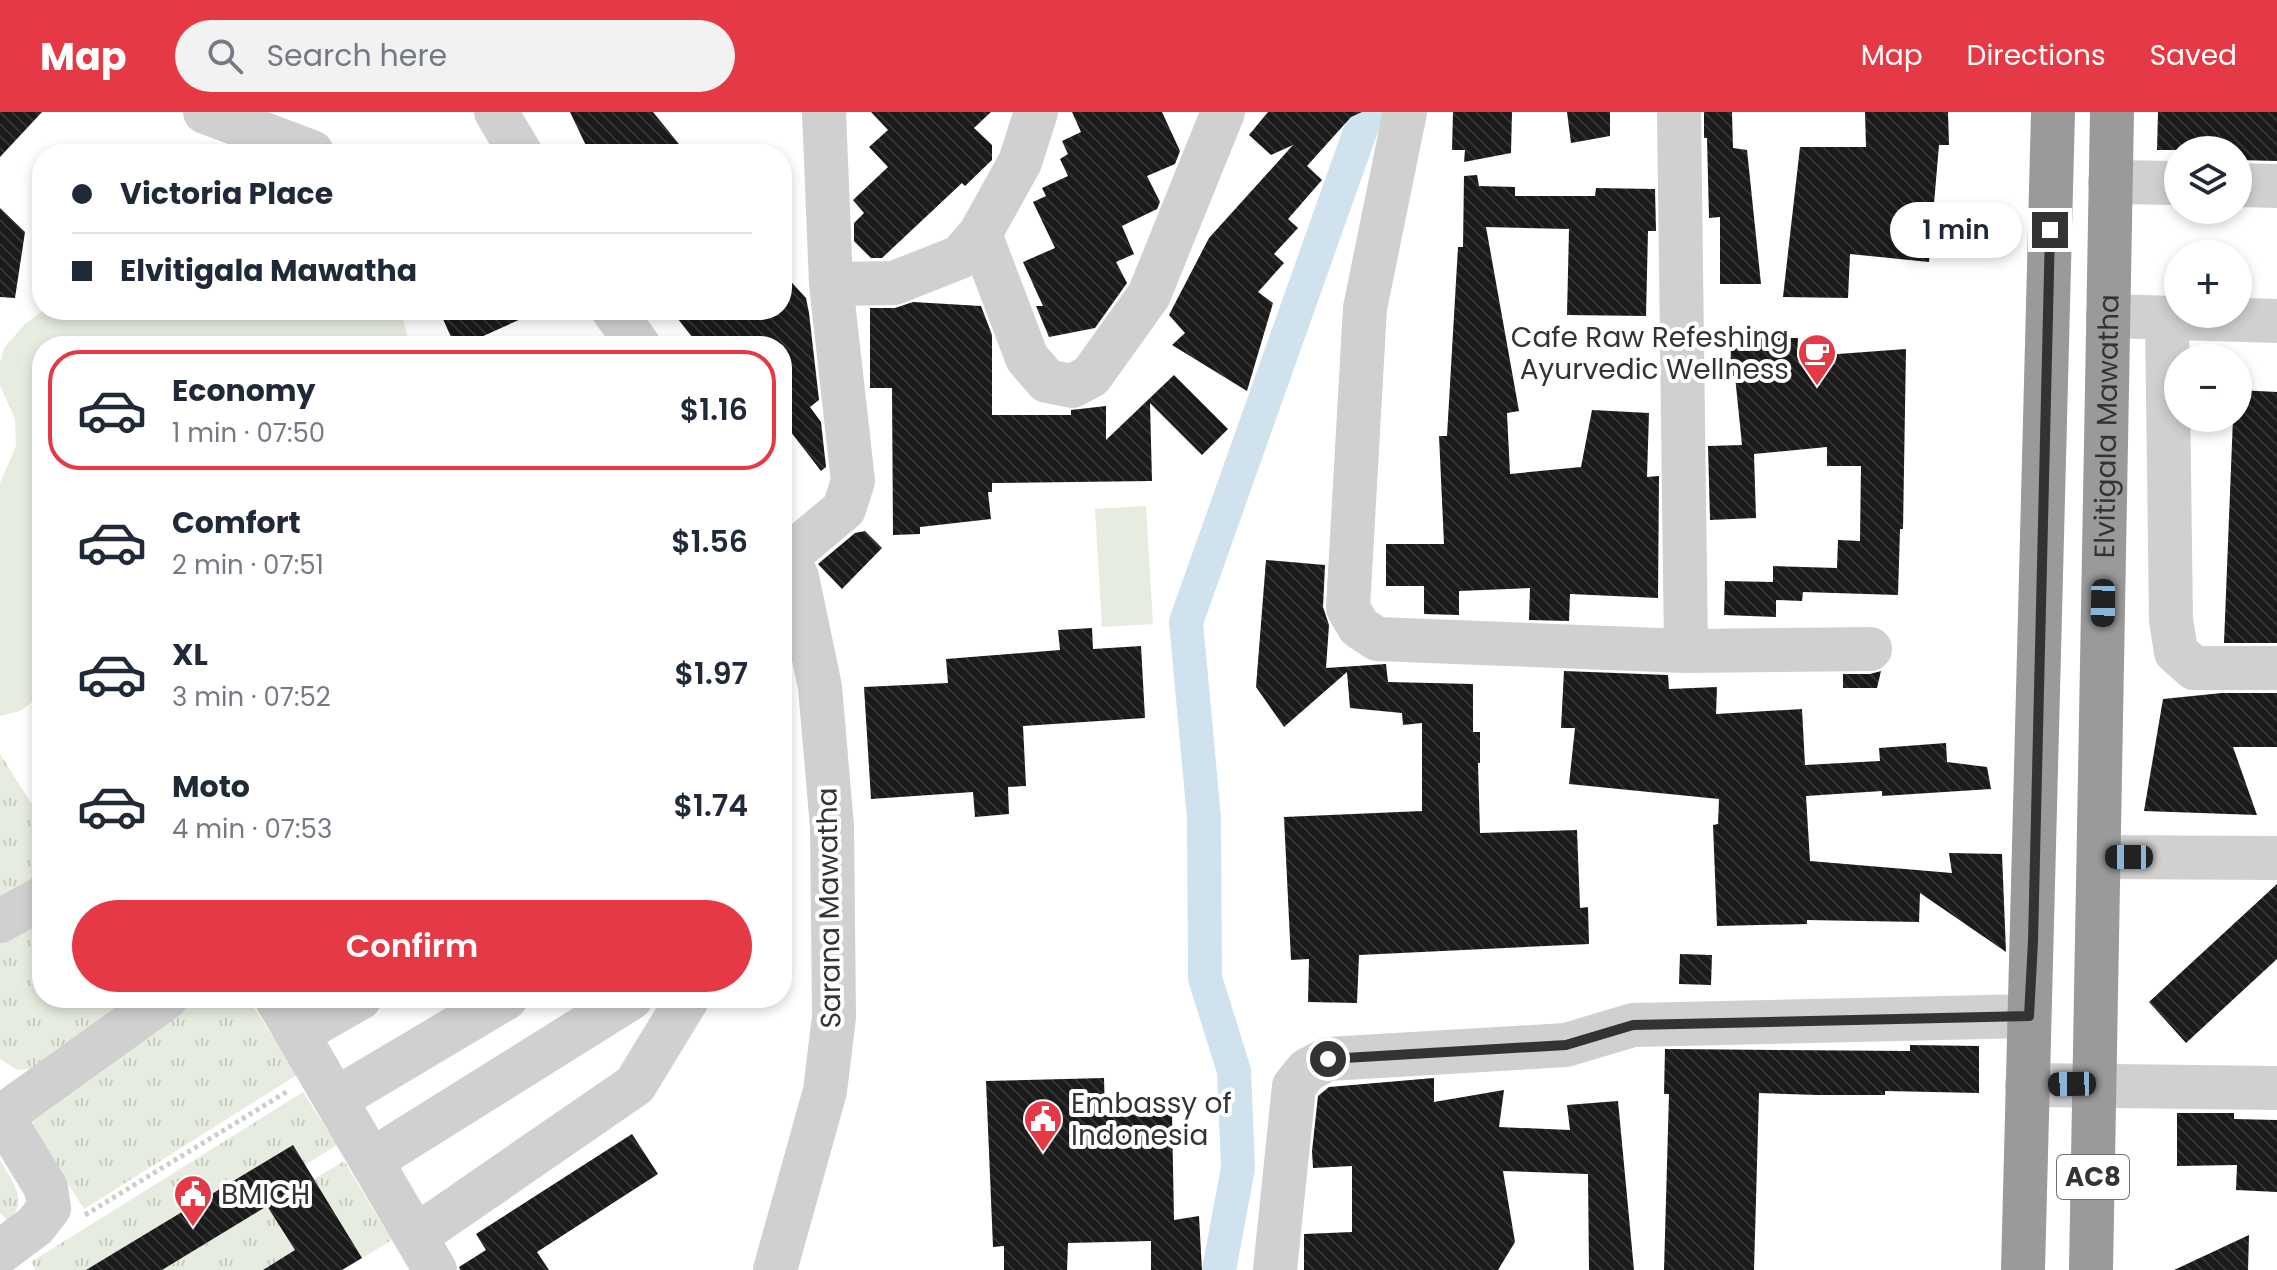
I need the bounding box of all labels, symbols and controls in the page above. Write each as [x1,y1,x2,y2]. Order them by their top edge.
search box [175,20,735,92]
text: Map [40,30,127,83]
icon: search [203,34,247,78]
text: Search here [267,34,447,77]
text: Map [1861,36,1923,75]
text: Directions [1967,36,2106,75]
text: Saved [2150,36,2237,75]
map controls [2164,136,2252,432]
button: layers [2164,136,2252,224]
text: Victoria Place [120,172,333,215]
callout: 1 min [1890,202,2022,258]
text: 1 min [1922,212,1990,248]
route end [2032,212,2068,248]
button: + [2164,240,2252,328]
text: Elvitigala Mawatha [120,249,417,292]
street label: Elvitigala Mawatha [2084,294,2128,559]
place label: Cafe Raw Refeshing Ayurvedic Wellness [1511,318,1789,389]
cafe icon: Cafe Raw Refeshing Ayurvedic Wellness [1796,332,1838,387]
button: − [2164,344,2252,432]
text: Economy [172,369,316,412]
icon: car [76,374,148,446]
text: $1.16 [680,388,748,431]
text: 1 min · 07:50 [172,415,325,451]
text: Comfort [172,501,301,544]
icon: car [76,506,148,578]
text: $1.56 [671,520,748,563]
text: 2 min · 07:51 [172,547,324,583]
car [2091,579,2115,627]
text: XL [172,633,208,676]
icon: car [76,638,148,710]
text: $1.97 [675,652,748,695]
text: 3 min · 07:52 [172,679,331,715]
text: Moto [172,765,250,808]
icon: car [76,770,148,842]
text: $1.74 [673,784,748,827]
street label: Sarana Mawatha [807,787,851,1029]
text: 4 min · 07:53 [172,811,332,847]
car [2105,845,2153,869]
button: Confirm [72,900,752,992]
route start [1310,1041,1346,1077]
car [2048,1072,2096,1096]
place label: Embassy of Indonesia [1071,1084,1232,1155]
public building icon: Embassy of Indonesia [1022,1098,1064,1153]
road number: AC8 [2057,1155,2129,1199]
public building icon: BMICH [172,1173,214,1228]
place label: BMICH [221,1175,310,1214]

